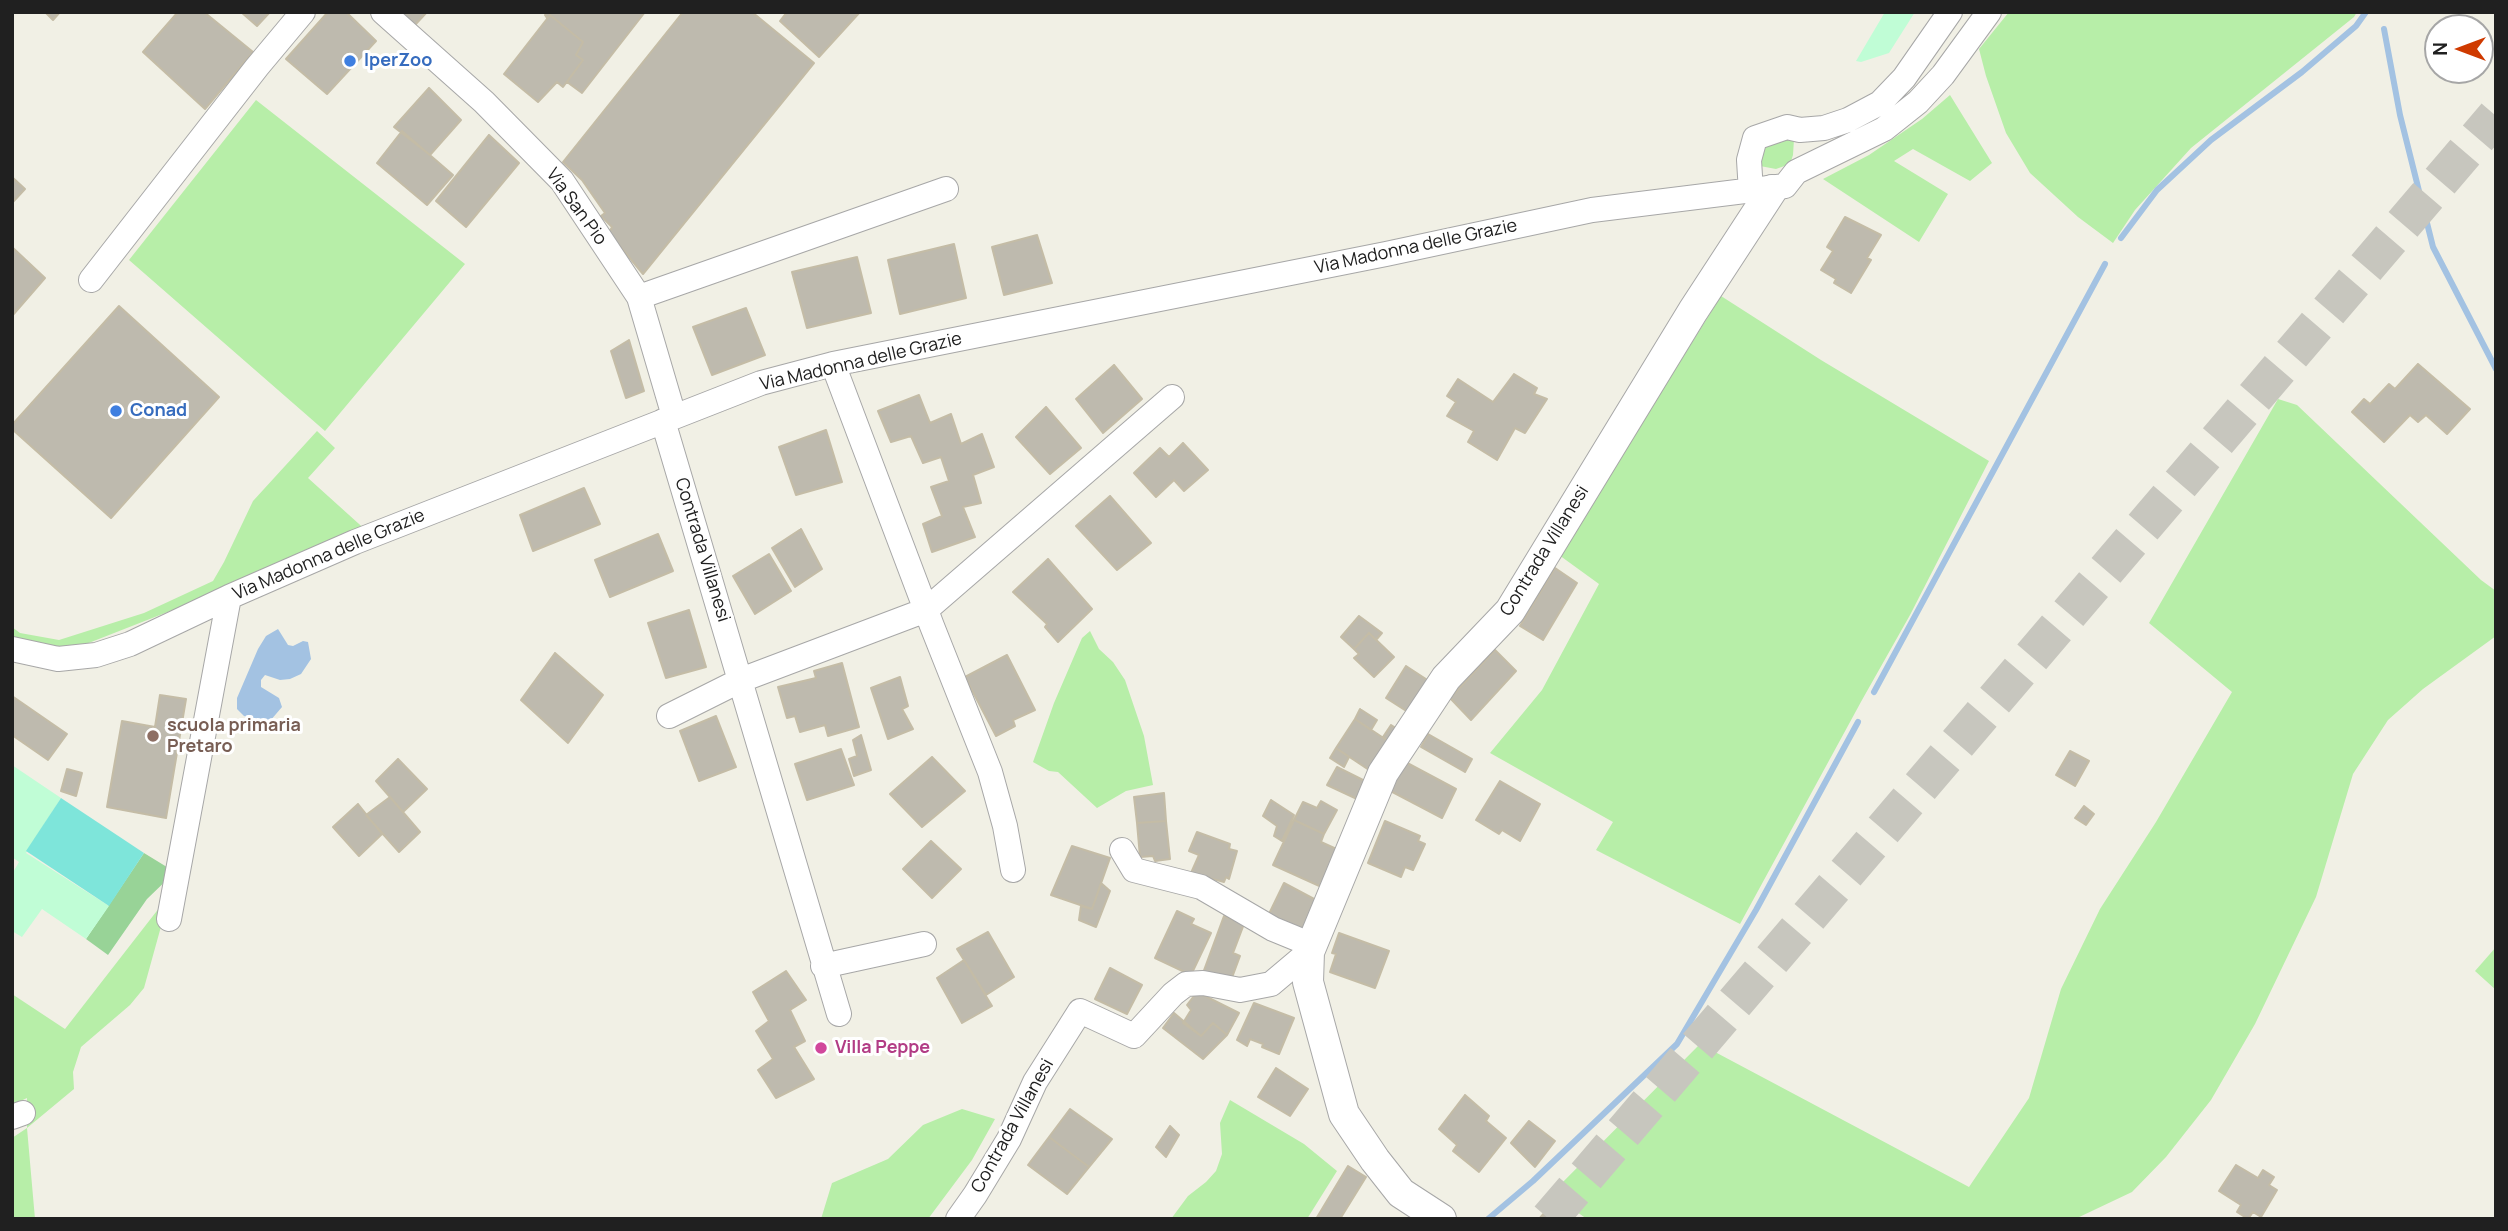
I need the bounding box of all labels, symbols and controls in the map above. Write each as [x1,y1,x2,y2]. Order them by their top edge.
north arrow [2424,14,2494,84]
text: N [2427,42,2453,56]
place label: IperZoo [364,50,432,72]
marker: IperZoo [342,53,358,69]
street label: Via San Pio [541,164,611,250]
street label: Via Madonna delle Grazie [1313,215,1519,279]
street label: Via Madonna delle Grazie [758,328,964,396]
place label: Conad [130,400,187,422]
marker: Conad [108,403,124,419]
street label: Contrada Villanesi [670,475,734,625]
street label: Contrada Villanesi [1496,482,1594,620]
street label: Via Madonna delle Grazie [230,505,428,605]
place label: scuola primaria Pretaro [167,715,301,758]
marker: scuola primaria Pretaro [145,728,161,744]
place label: Villa Peppe [835,1037,930,1059]
marker: Villa Peppe [813,1040,829,1056]
street label: Contrada Villanesi [967,1055,1059,1197]

